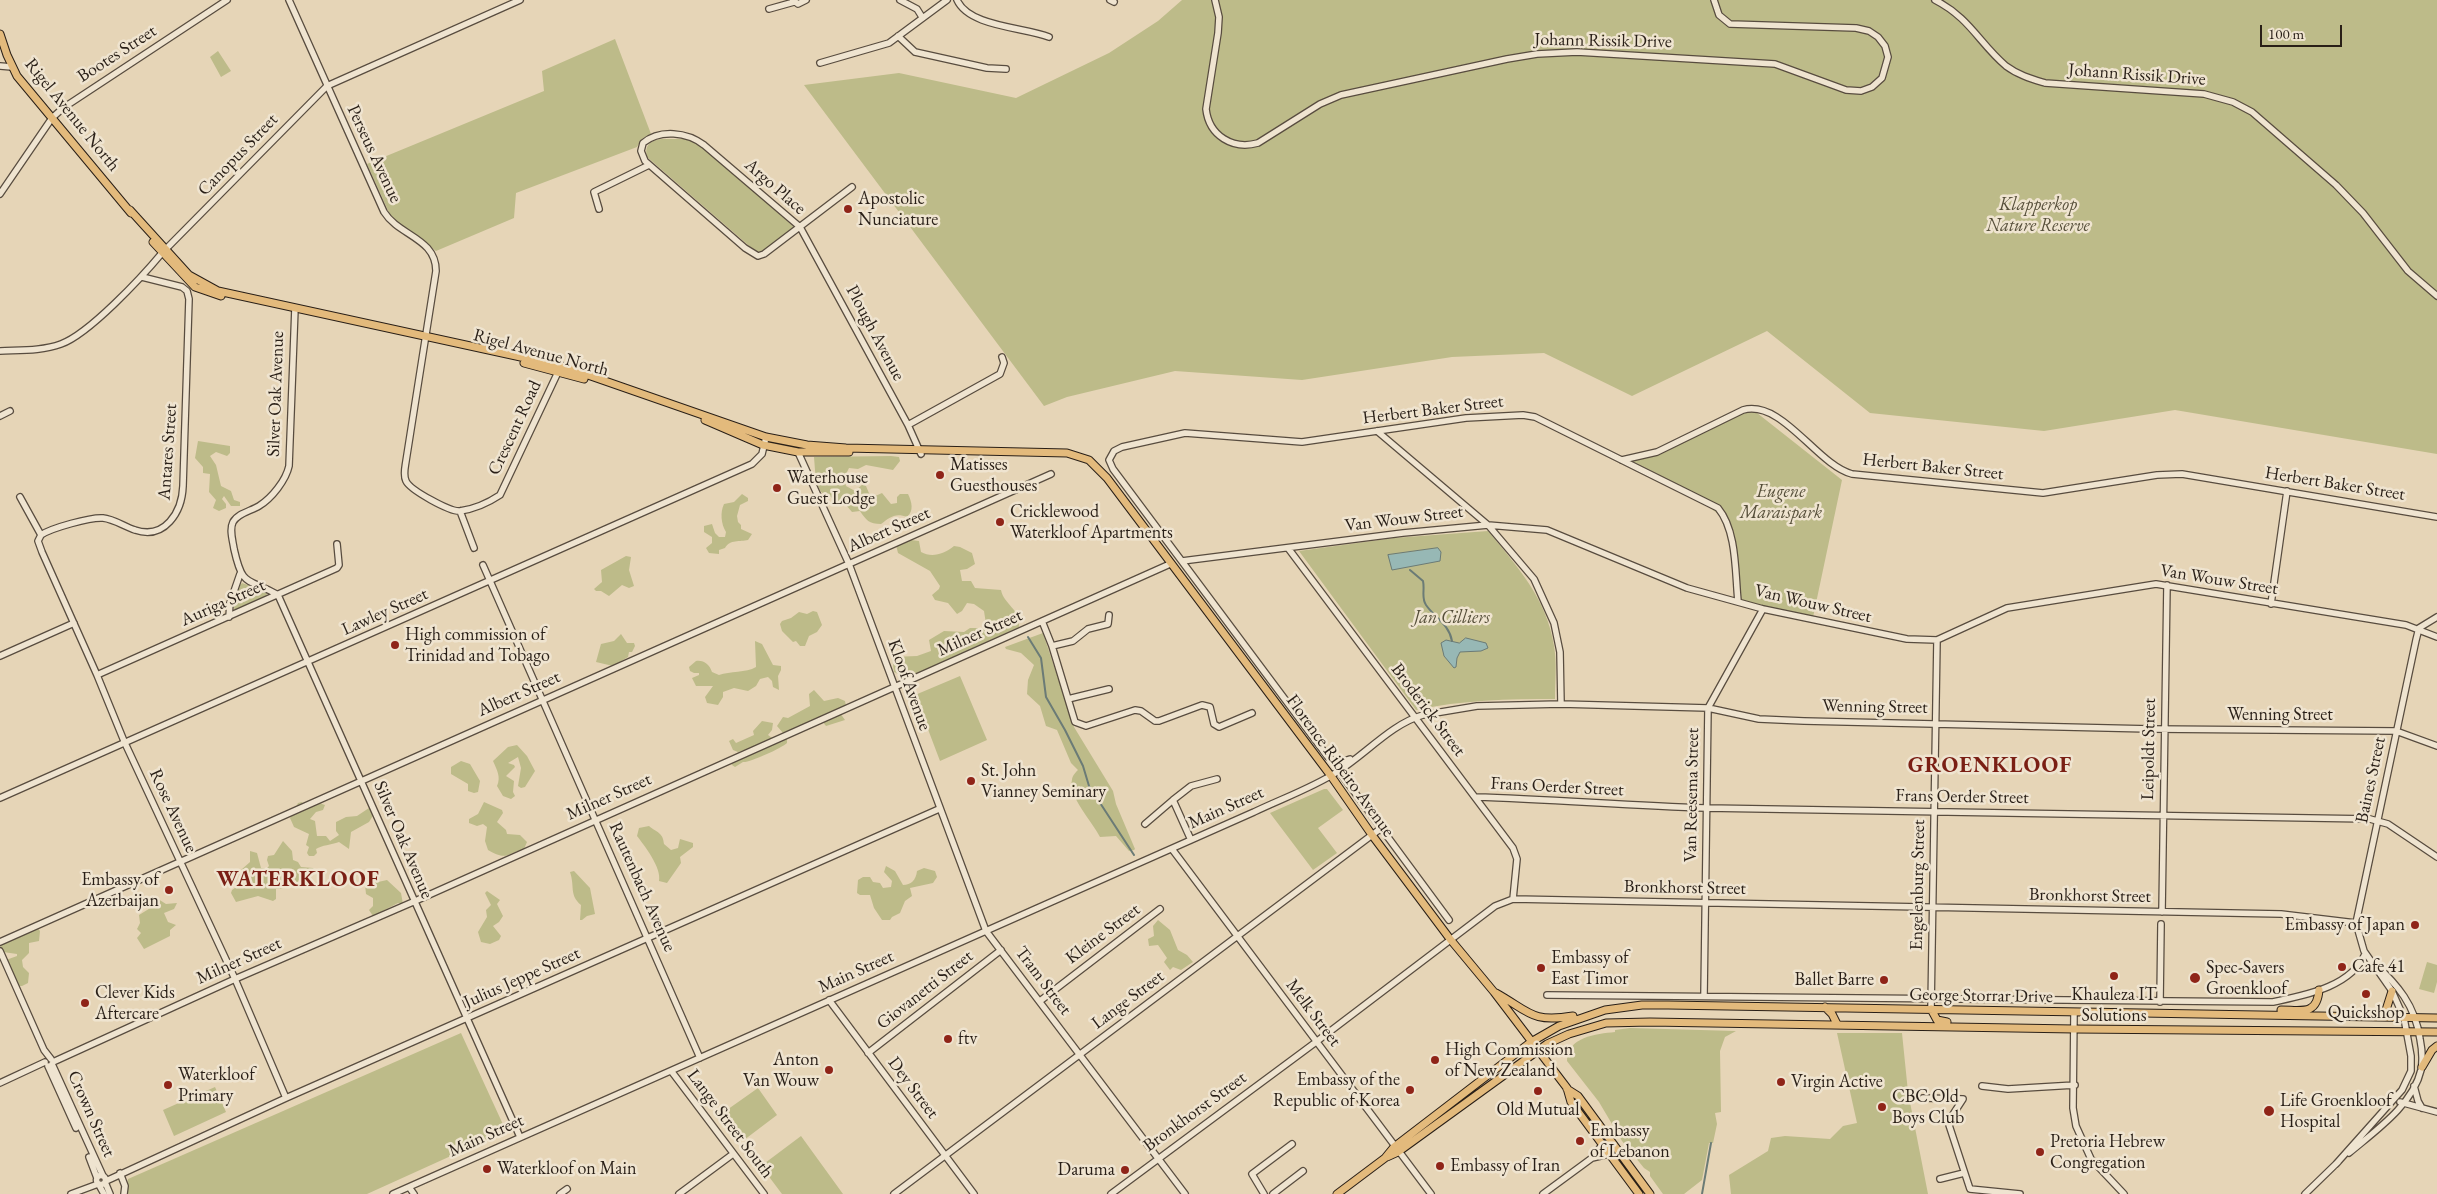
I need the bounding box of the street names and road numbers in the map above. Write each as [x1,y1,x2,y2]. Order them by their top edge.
street label: Bootes Street [73,20,161,88]
street label: Johann Rissik Drive [1534,29,1672,53]
street label: Rigel Avenue North [20,54,124,176]
street label: Johann Rissik Drive [2068,59,2206,91]
street label: Perseus Avenue [342,102,406,206]
street label: Canopus Street [193,109,283,201]
street label: Argo Place [740,154,810,220]
street label: Plough Avenue [841,282,909,384]
street label: Rigel Avenue North [471,325,611,381]
street label: Silver Oak Avenue [263,331,289,457]
street label: Crescent Road [484,377,546,479]
street label: Herbert Baker Street [1361,391,1505,429]
street label: Antares Street [154,403,182,501]
street label: Herbert Baker Street [1861,449,2005,485]
street label: Herbert Baker Street [2263,462,2407,506]
street label: Van Wouw Street [1344,501,1464,537]
street label: Albert Street [844,502,934,558]
street label: Van Wouw Street [2158,560,2280,600]
street label: Auriga Street [177,575,269,631]
street label: Van Wouw Street [1753,580,1873,628]
street label: Lawley Street [339,583,431,641]
street label: Milner Street [934,605,1026,661]
street label: Kloof Avenue [883,636,935,734]
street label: Broderick Street [1386,659,1470,761]
street label: Albert Street [474,666,564,722]
street label: Florence Ribeiro Avenue [1281,691,1399,841]
street label: Wenning Street [1822,695,1928,719]
street label: Leipoldt Street [2137,698,2161,800]
street label: Wenning Street [2227,704,2333,726]
street label: Van Reesema Street [1680,728,1704,862]
street label: Baines Street [2351,735,2391,825]
street label: Rose Avenue [144,766,202,856]
street label: Milner Street [563,769,655,825]
street label: Frans Oerder Street [1490,773,1624,801]
street label: Silver Oak Avenue [368,778,438,902]
street label: Main Street [1185,782,1267,834]
street label: Frans Oerder Street [1895,785,2029,809]
street label: Rautenbach Avenue [604,819,680,955]
street label: Engelenburg Street [1906,819,1930,951]
street label: Bronkhorst Street [1624,876,1746,900]
street label: Bronkhorst Street [2029,884,2151,908]
street label: Kleine Street [1061,899,1145,969]
street label: Milner Street [193,933,285,989]
street label: Tram Street [1010,942,1076,1020]
street label: Julius Jeppe Street [460,943,584,1013]
street label: Main Street [815,946,897,998]
street label: Giovanetti Street [873,946,977,1034]
street label: Lange Street [1087,966,1169,1034]
street label: Melk Street [1281,975,1345,1051]
street label: George Storrar Drive [1909,984,2053,1008]
street label: Dey Street [883,1053,943,1123]
street label: Lange Street South [682,1065,778,1183]
street label: Crown Street [62,1067,120,1161]
street label: Bronkhorst Street [1139,1067,1251,1157]
street label: Main Street [445,1110,527,1162]

